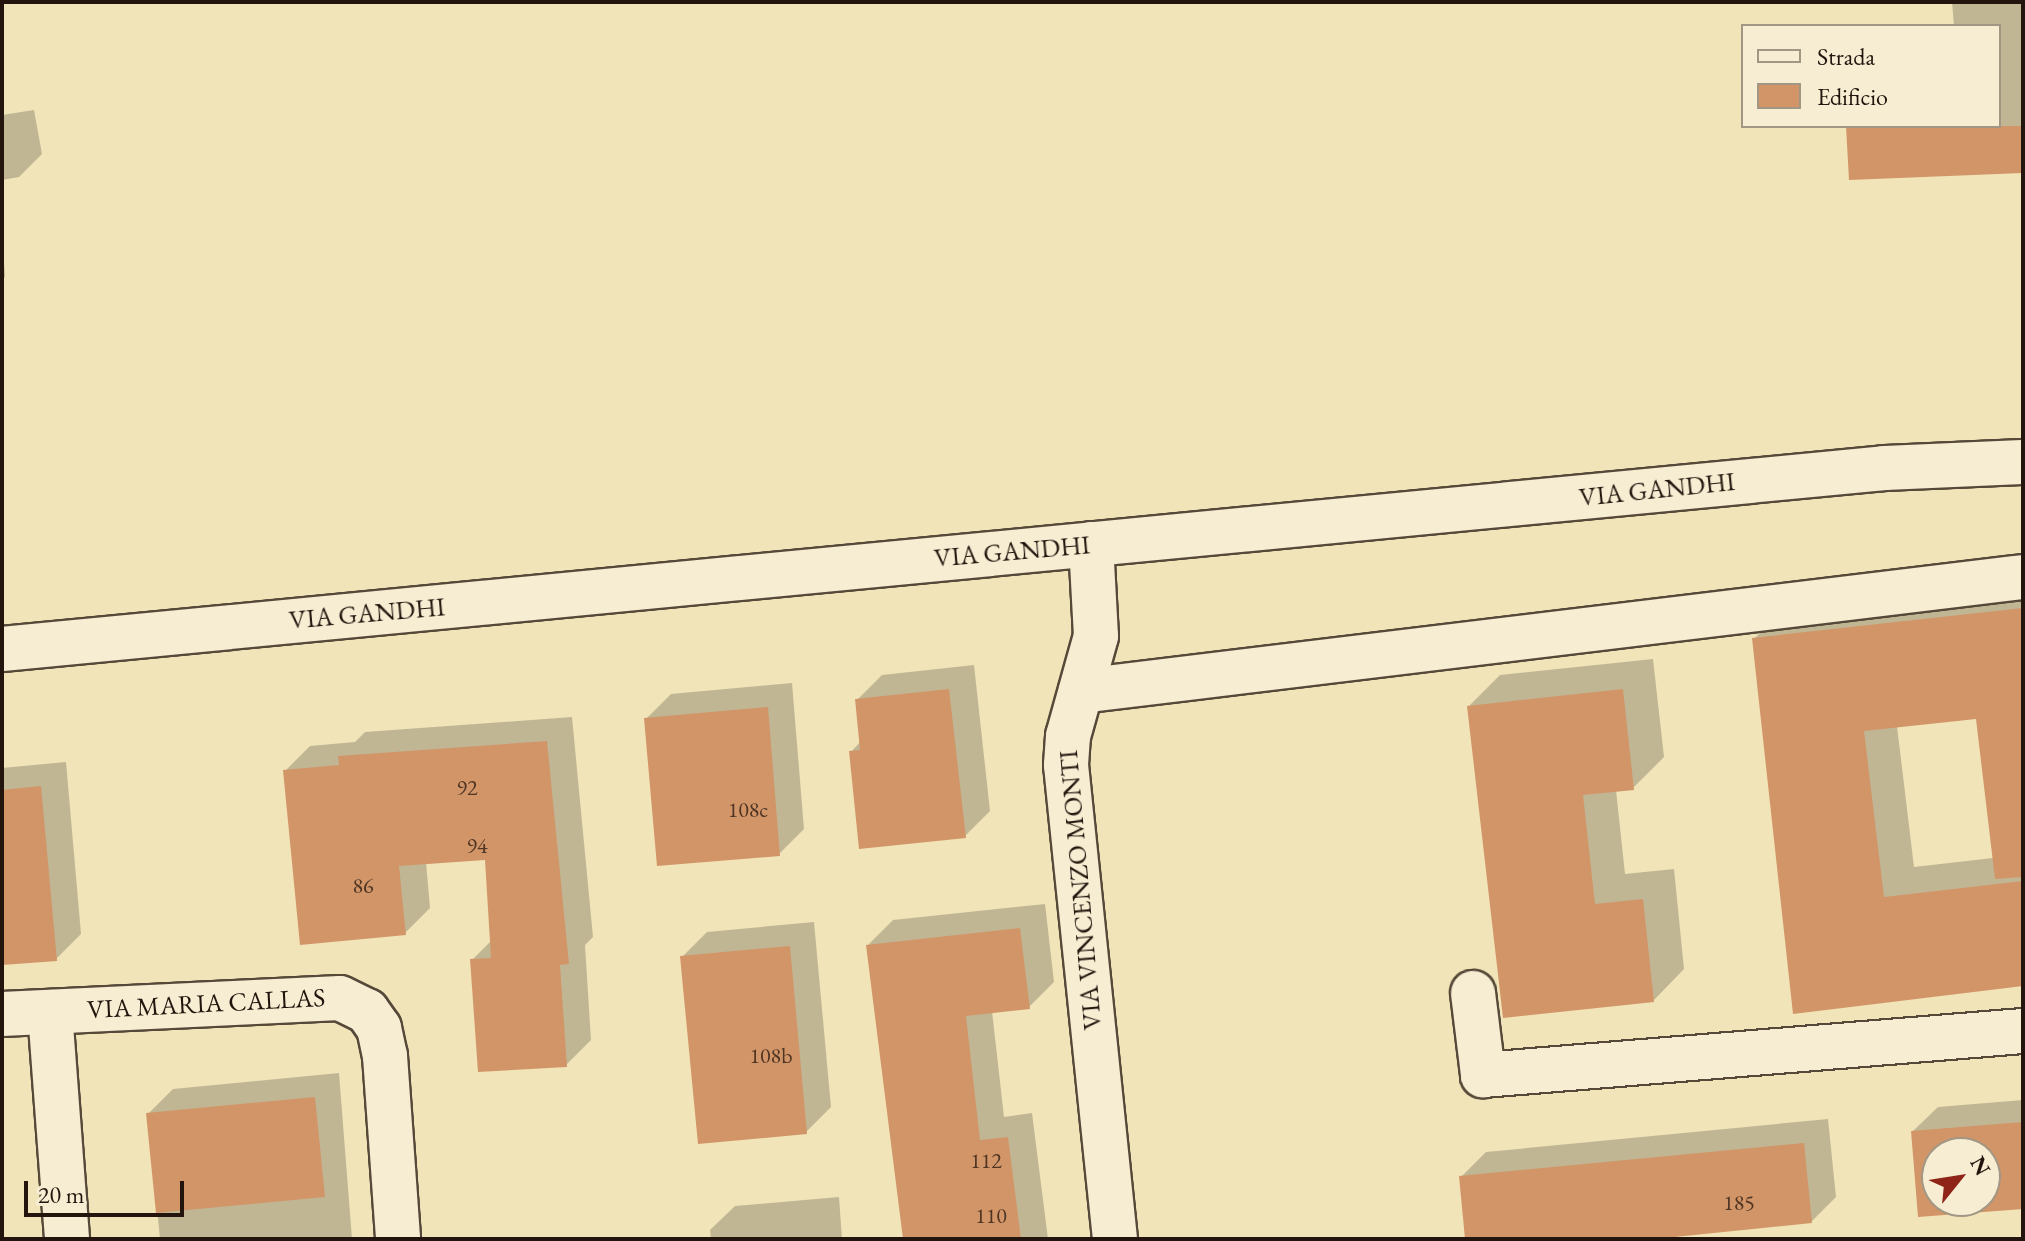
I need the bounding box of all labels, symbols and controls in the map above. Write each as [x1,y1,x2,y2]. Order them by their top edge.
legend [1741,24,2001,128]
text: Strada [1817,41,1875,72]
text: Edificio [1817,81,1888,112]
street label: VIA GANDHI [1578,466,1736,514]
street label: VIA GANDHI [933,530,1091,574]
street label: VIA GANDHI [288,592,446,636]
street label: VIA VINCENZO MONTI [1053,749,1109,1031]
house number: 92 [456,775,478,801]
house number: 108c [728,797,768,823]
house number: 94 [466,833,488,859]
house number: 86 [352,873,374,899]
street label: VIA MARIA CALLAS [86,982,326,1026]
house number: 108b [749,1043,793,1069]
north arrow [1921,1137,2001,1217]
house number: 112 [970,1148,1002,1174]
text: N [1963,1151,1997,1181]
scale bar [28,1165,188,1215]
text: 20 m [38,1179,85,1210]
house number: 185 [1723,1190,1755,1216]
house number: 110 [975,1203,1007,1229]

